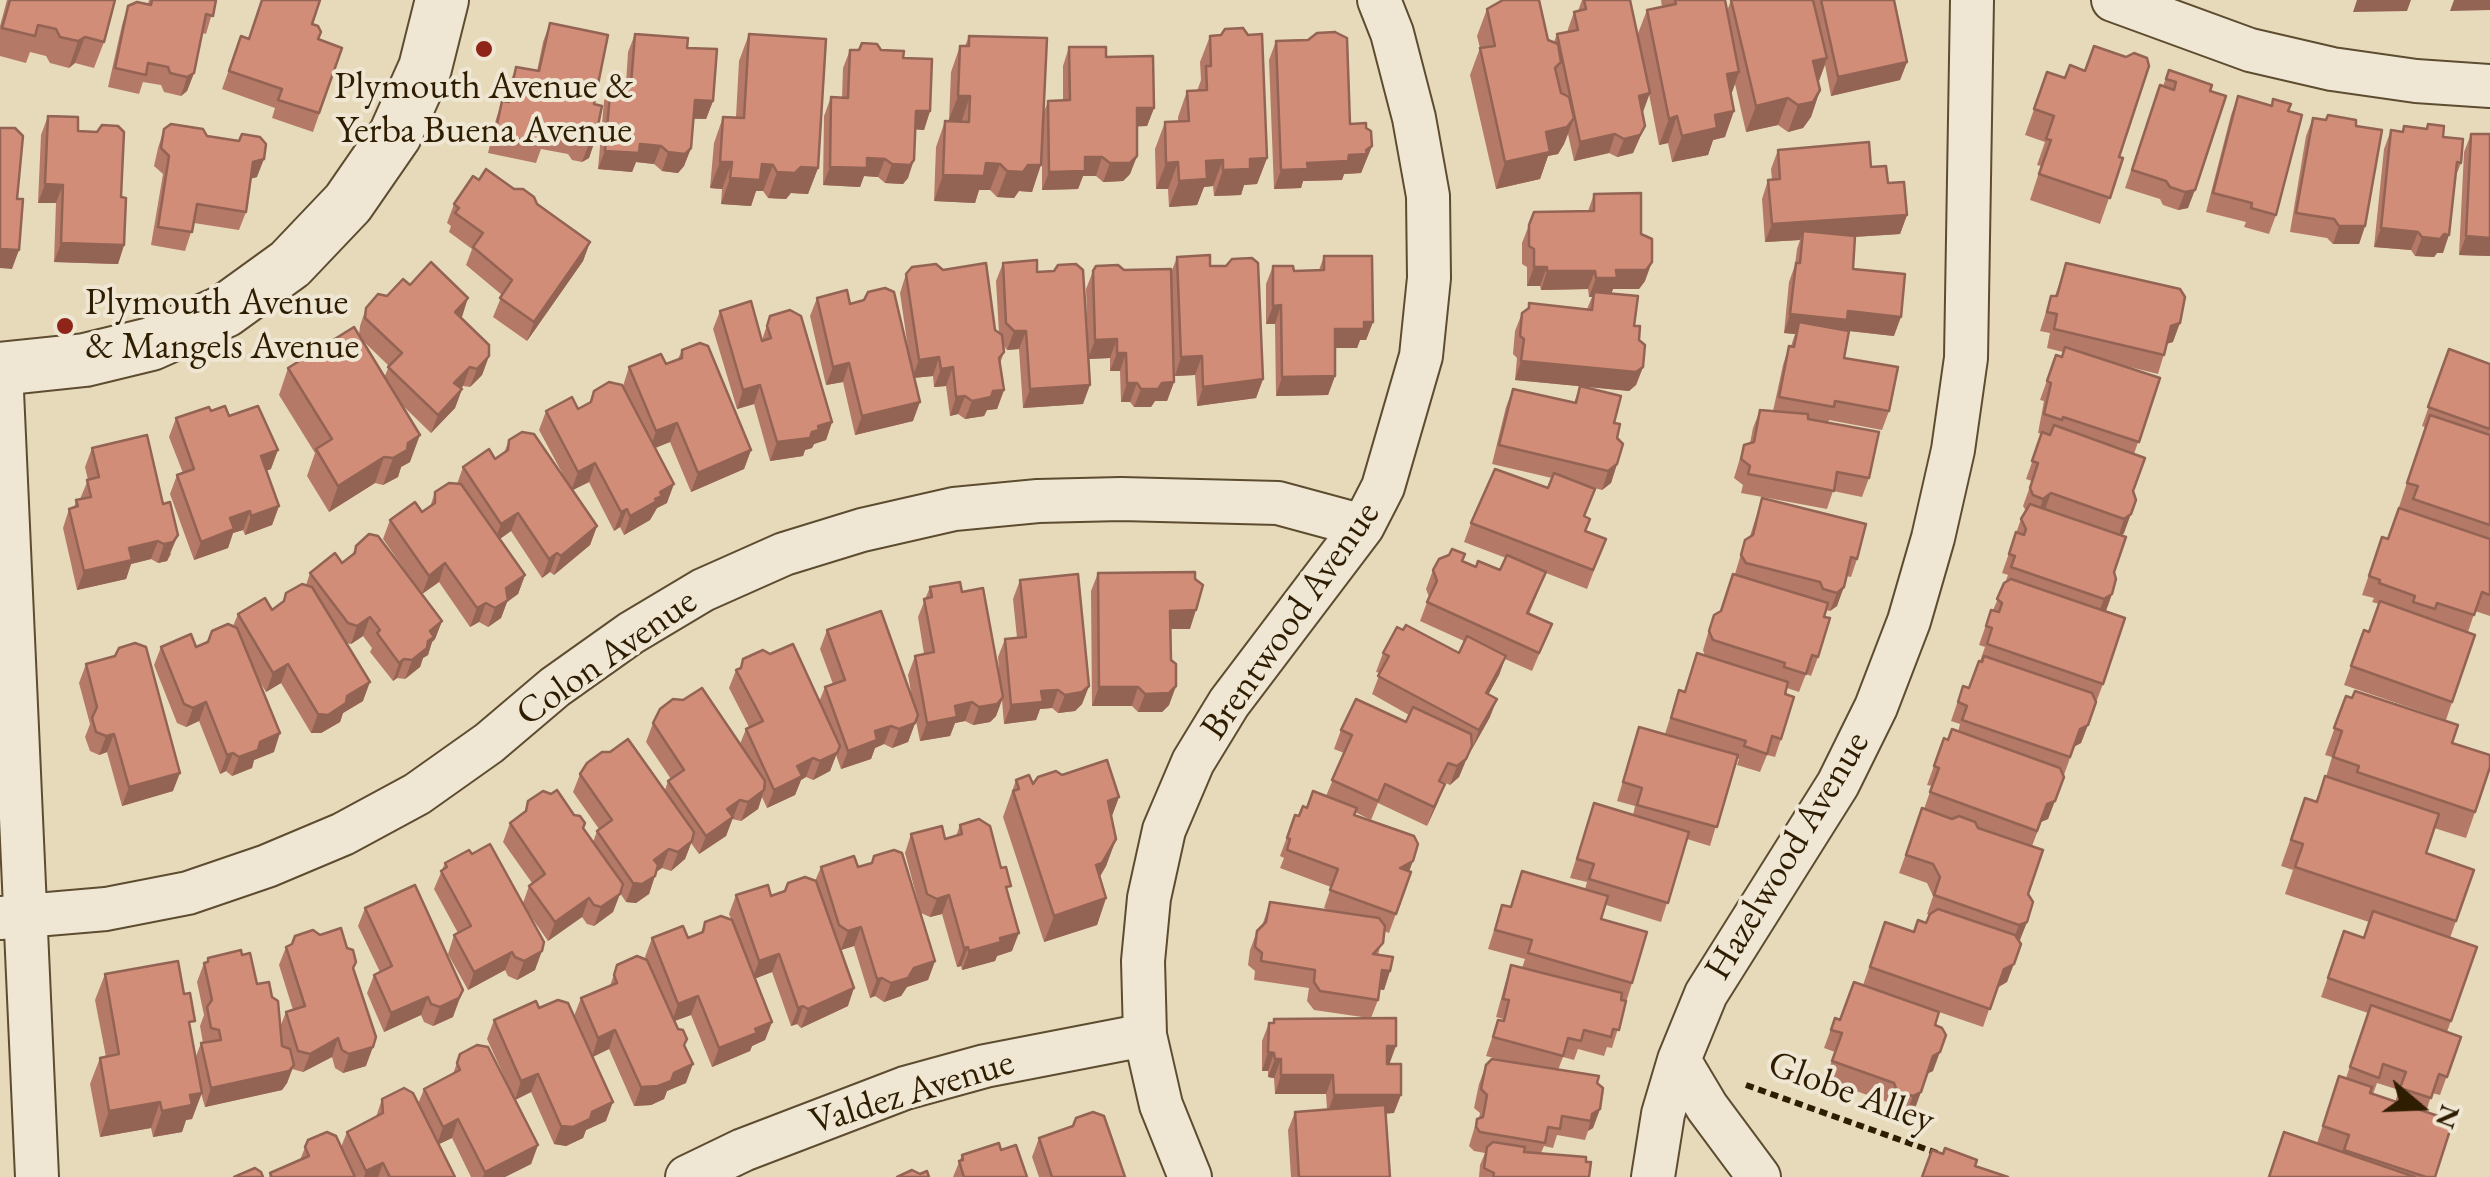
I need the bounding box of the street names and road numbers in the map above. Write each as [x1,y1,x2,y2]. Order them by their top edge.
street label: Brentwood Avenue [1192,493,1390,749]
street label: Colon Avenue [508,579,706,737]
street label: Hazelwood Avenue [1696,723,1880,989]
street label: Valdez Avenue [804,1040,1020,1146]
street label: Globe Alley [1762,1042,1940,1144]

